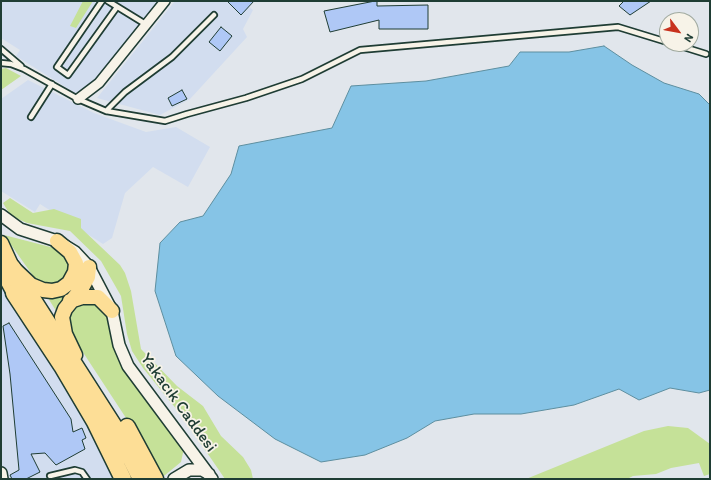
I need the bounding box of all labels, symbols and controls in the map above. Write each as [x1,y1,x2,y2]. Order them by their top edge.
north arrow [659,12,699,52]
text: N [681,31,696,45]
street label: Yakacık Caddesi [135,349,221,457]

